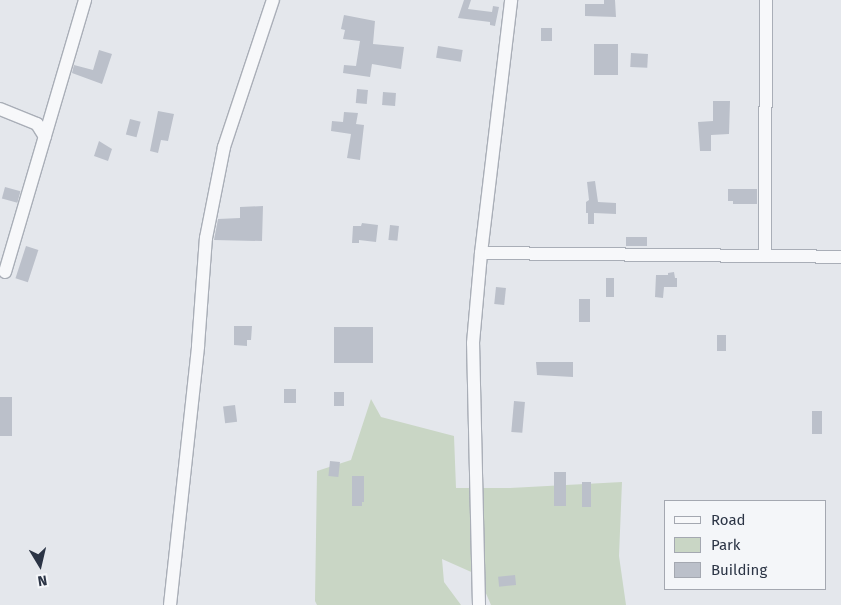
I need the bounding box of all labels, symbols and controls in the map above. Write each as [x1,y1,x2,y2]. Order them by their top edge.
legend [664,500,826,590]
text: Road [711,511,746,529]
text: Park [711,536,741,554]
north arrow [15,540,65,590]
text: Building [711,561,767,579]
text: N [37,571,48,589]

